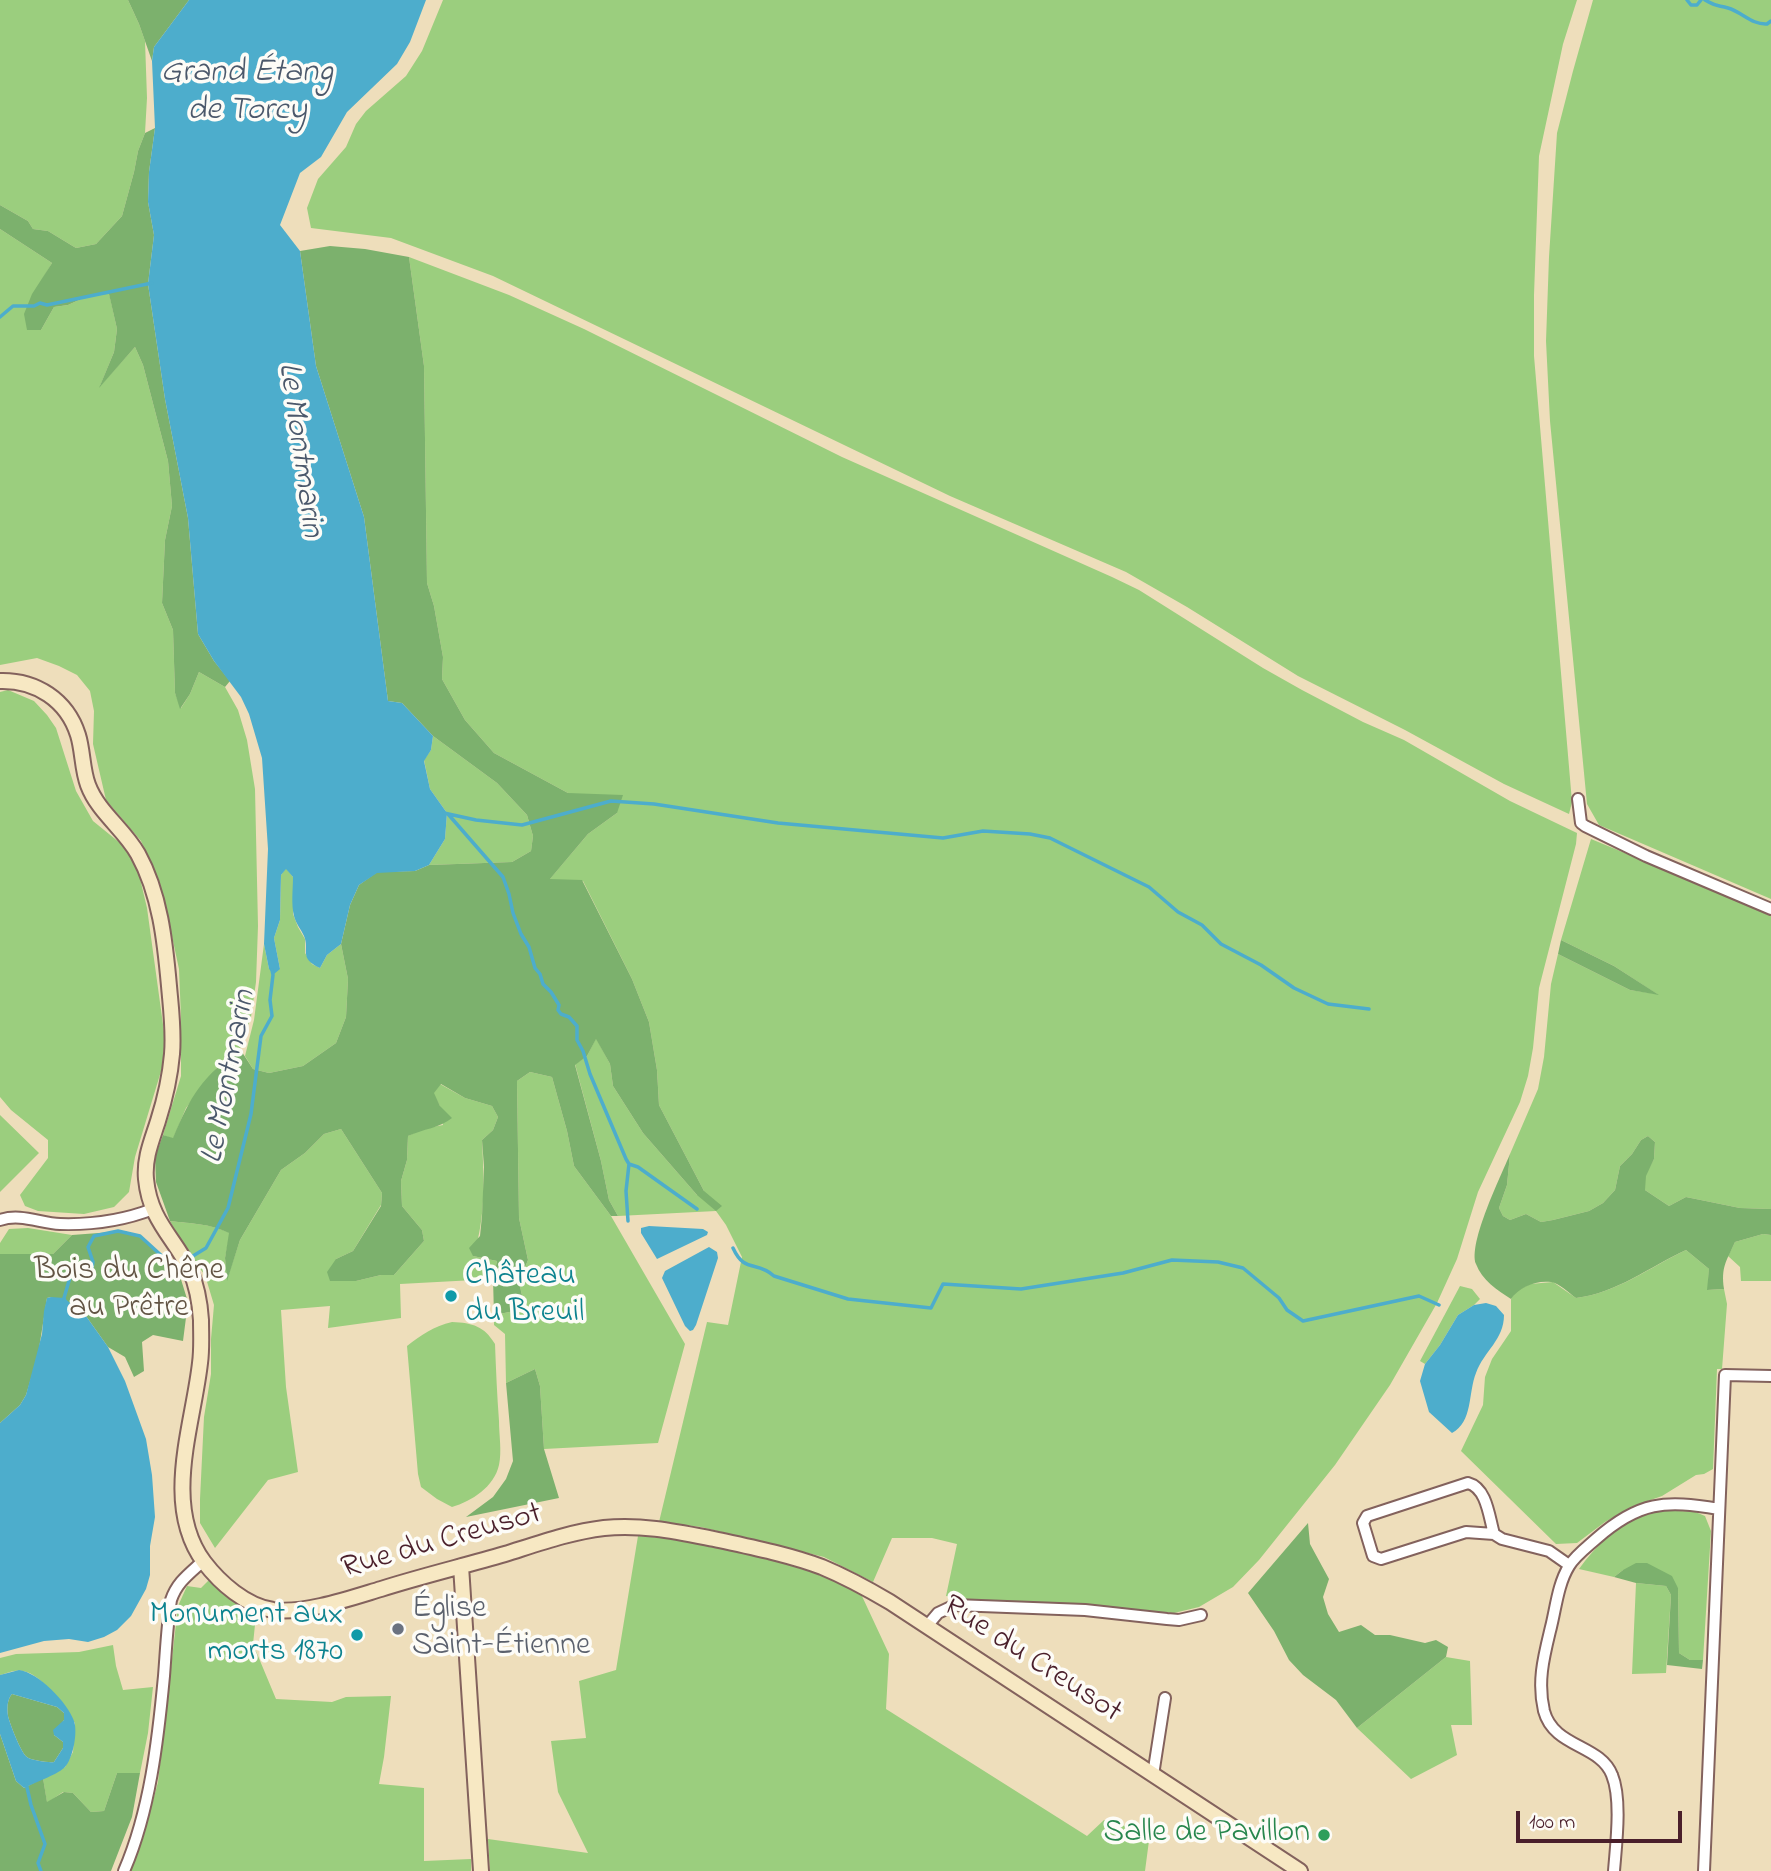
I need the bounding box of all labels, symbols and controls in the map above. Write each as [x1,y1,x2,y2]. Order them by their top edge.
water label: Grand Étang de Torcy [161,55,333,133]
water label: Le Montmarin [266,360,330,540]
water label: Le Montmarin [195,987,267,1167]
park label: Bois du Chêne au Prêtre [34,1254,224,1329]
place label: Château du Breuil [465,1259,584,1334]
marker: Château du Breuil [443,1288,459,1304]
street label: Rue du Creusot [338,1496,546,1590]
street label: Rue du Creusot [934,1589,1128,1733]
place label: Église Saint-Étienne [412,1592,590,1667]
place label: Monument aux morts 1870 [149,1598,343,1673]
marker: Église Saint-Étienne [390,1621,406,1637]
marker: Monument aux morts 1870 [349,1627,365,1643]
scale bar [1519,1798,1685,1842]
text: 100 m [1529,1808,1575,1838]
place label: Salle de Pavillon [1104,1816,1310,1854]
marker: Salle de Pavillon [1316,1827,1332,1843]

